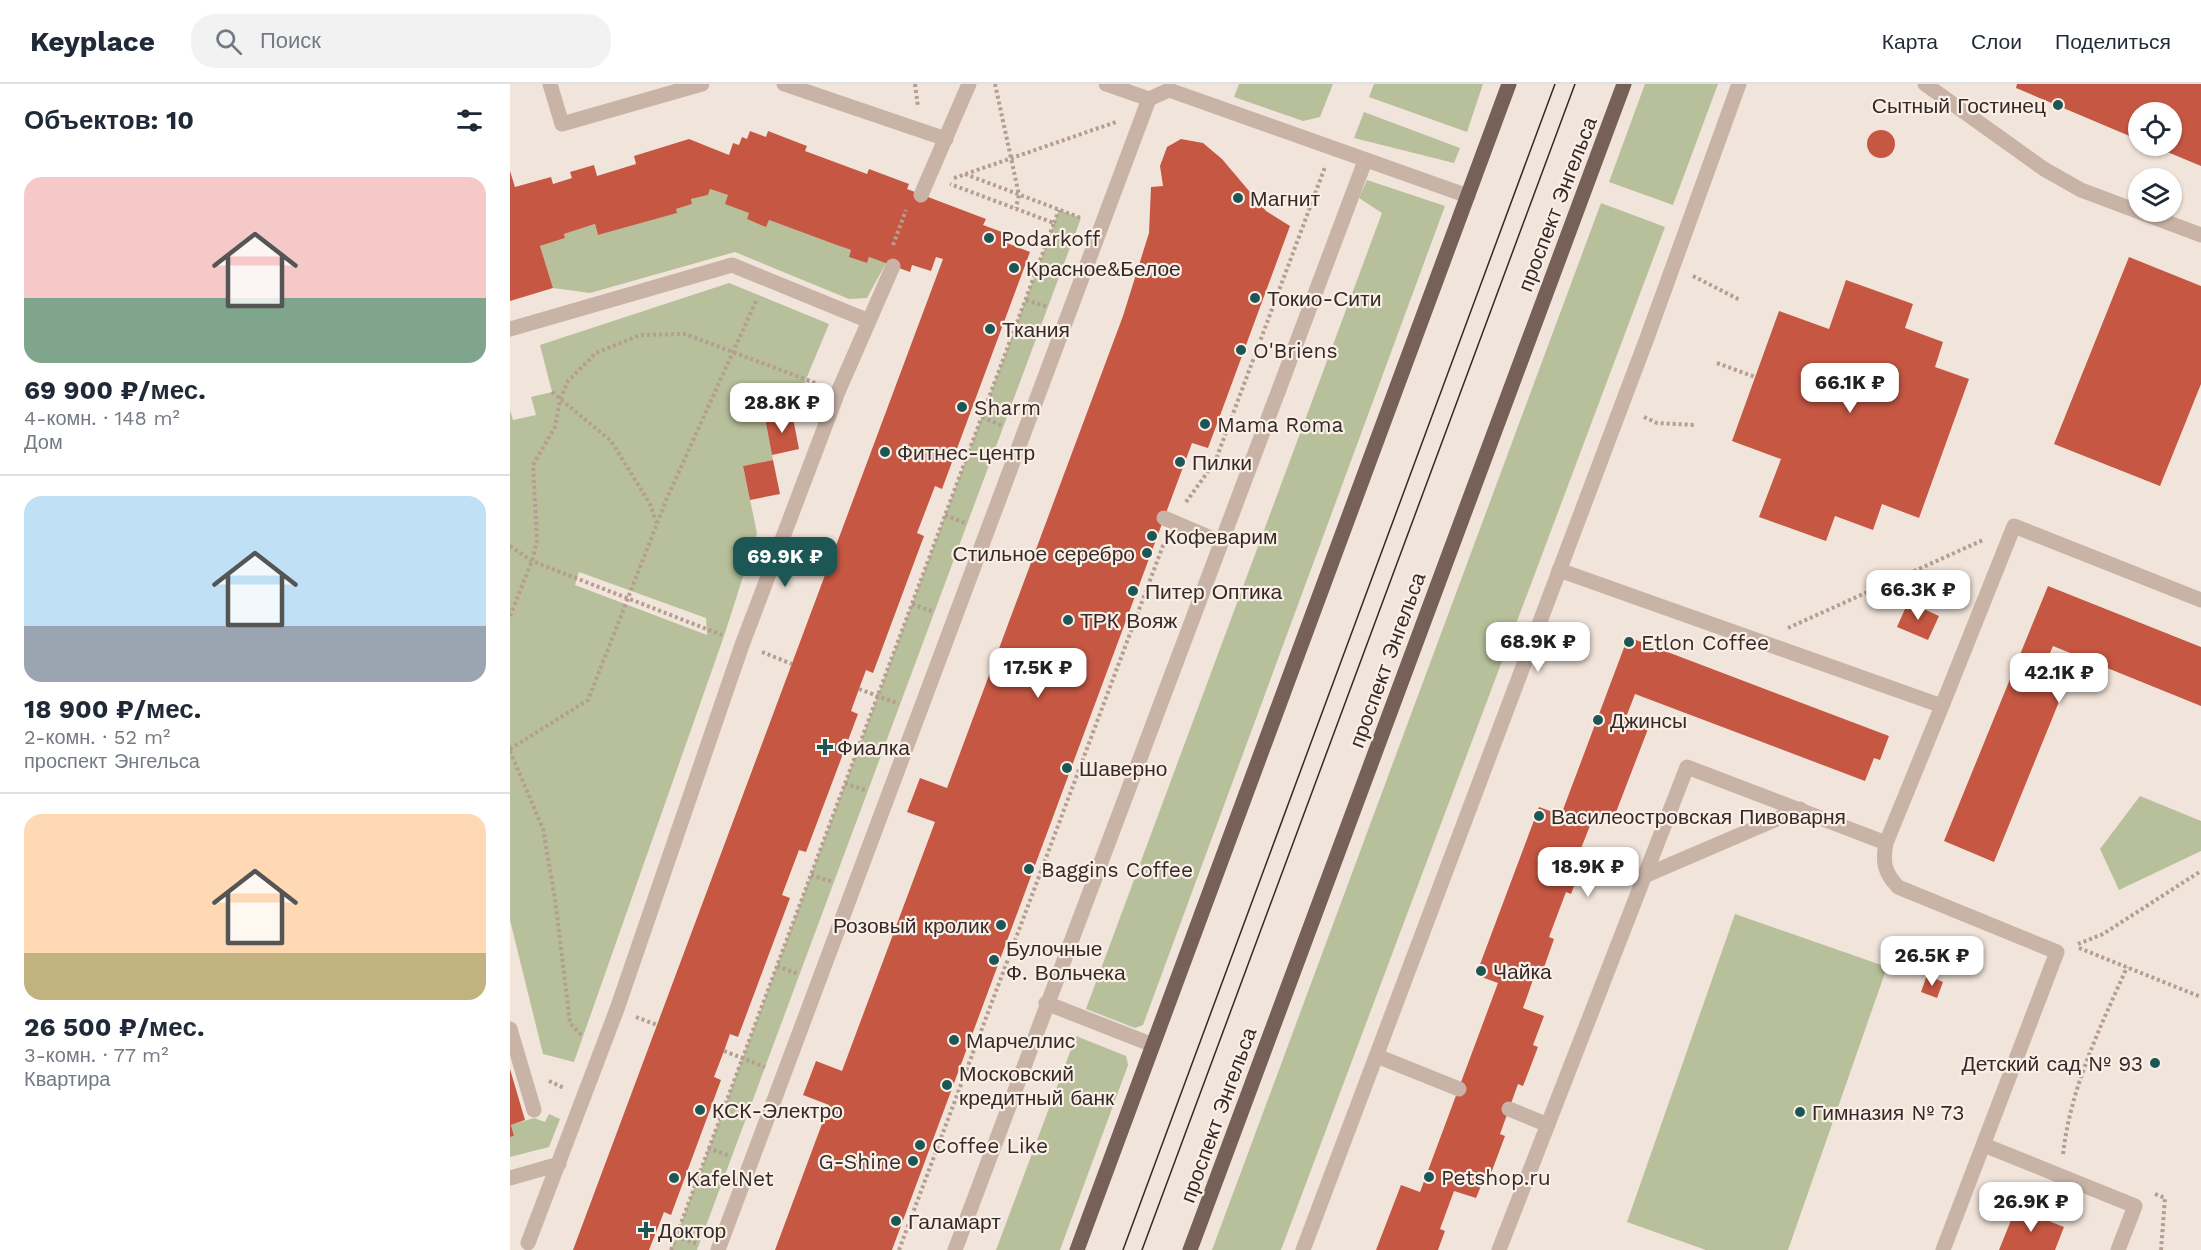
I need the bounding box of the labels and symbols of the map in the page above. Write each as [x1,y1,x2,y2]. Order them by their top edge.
place label: Сытный Гостинец [1872,93,2046,118]
marker: Сытный Гостинец [2051,98,2065,112]
street label: проспект Энгельса [1512,113,1602,295]
place label: Магнит [1250,186,1320,211]
marker: Магнит [1231,191,1245,205]
place label: Podarkoff [1001,226,1101,251]
marker: Podarkoff [982,231,996,245]
place label: Красное&Белое [1026,256,1181,281]
marker: Красное&Белое [1007,261,1021,275]
place label: Токио-Сити [1267,286,1381,311]
marker: Токио-Сити [1248,291,1262,305]
place label: Ткания [1002,317,1070,342]
marker: Ткания [983,322,997,336]
place label: O'Briens [1253,338,1338,363]
marker: O'Briens [1234,343,1248,357]
pin: 66.1K ₽ [1795,363,1905,414]
pin: 28.8K ₽ [727,383,837,434]
place label: Sharm [974,395,1041,420]
marker: Sharm [955,400,969,414]
place label: Mama Roma [1217,412,1343,437]
marker: Mama Roma [1198,417,1212,431]
place label: Фитнес-центр [897,440,1035,465]
marker: Фитнес-центр [878,445,892,459]
place label: Пилки [1192,450,1252,475]
marker: Пилки [1173,455,1187,469]
place label: Кофеварим [1164,524,1277,549]
marker: Кофеварим [1145,529,1159,543]
pin: 69.9K ₽ [730,537,840,588]
place label: Стильное серебро [952,541,1135,566]
marker: Стильное серебро [1140,546,1154,560]
street label: проспект Энгельса [1344,569,1430,751]
pin: 66.3K ₽ [1863,570,1973,621]
place label: Питер Оптика [1145,579,1282,604]
marker: Питер Оптика [1126,584,1140,598]
place label: ТРК Вояж [1080,608,1177,633]
marker: ТРК Вояж [1061,613,1075,627]
pin: 68.9K ₽ [1483,622,1593,673]
place label: Etlon Coffee [1641,630,1769,655]
marker: Etlon Coffee [1622,635,1636,649]
pin: 17.5K ₽ [983,648,1093,699]
pin: 42.1K ₽ [2004,653,2114,704]
place label: Джинсы [1610,708,1687,733]
marker: Джинсы [1591,713,1605,727]
place label: Фиалка [837,735,910,760]
marker: Фиалка [818,740,832,754]
place label: Шаверно [1079,756,1167,781]
marker: Шаверно [1060,761,1074,775]
place label: Василеостровская Пивоварня [1551,804,1846,829]
marker: Василеостровская Пивоварня [1532,809,1546,823]
pin: 18.9K ₽ [1533,847,1643,898]
place label: Baggins Coffee [1041,857,1193,882]
marker: Baggins Coffee [1022,862,1036,876]
place label: Розовый кролик [833,913,990,938]
marker: Розовый кролик [994,918,1008,932]
place label: Булочные Ф. Вольчека [1006,936,1126,985]
pin: 26.5K ₽ [1877,936,1987,987]
marker: Булочные Ф. Вольчека [987,953,1001,967]
place label: Чайка [1493,959,1552,984]
marker: Чайка [1474,964,1488,978]
street label: проспект Энгельса [1175,1024,1261,1206]
place label: Марчеллис [966,1028,1075,1053]
marker: Марчеллис [947,1033,961,1047]
place label: Детский сад № 93 [1962,1051,2143,1076]
marker: Детский сад № 93 [2148,1056,2162,1070]
place label: Московский кредитный банк [959,1061,1115,1110]
marker: Московский кредитный банк [940,1078,954,1092]
place label: КСК-Электро [712,1098,843,1123]
place label: Гимназия № 73 [1812,1100,1965,1125]
marker: КСК-Электро [693,1103,707,1117]
marker: Гимназия № 73 [1793,1105,1807,1119]
place label: Coffee Like [932,1133,1048,1158]
marker: Coffee Like [913,1138,927,1152]
place label: G-Shine [818,1149,901,1174]
marker: G-Shine [906,1154,920,1168]
place label: Petshop.ru [1441,1165,1551,1190]
place label: KafelNet [686,1166,774,1191]
marker: Petshop.ru [1422,1170,1436,1184]
marker: KafelNet [667,1171,681,1185]
pin: 26.9K ₽ [1976,1182,2086,1233]
place label: Галамарт [908,1209,1001,1234]
marker: Галамарт [889,1214,903,1228]
place label: Доктор [658,1218,726,1243]
marker: Доктор [639,1223,653,1237]

